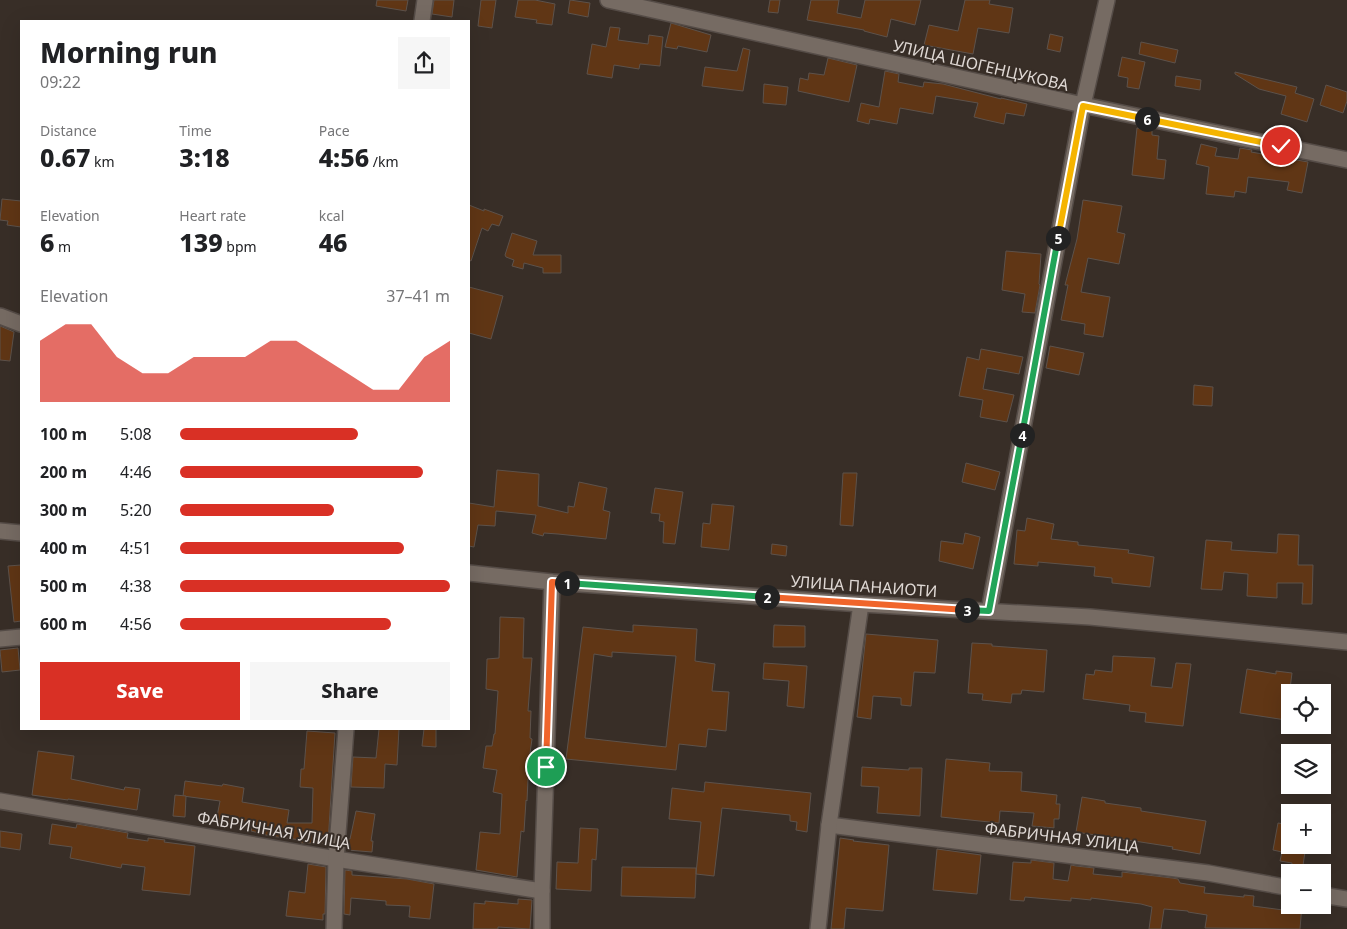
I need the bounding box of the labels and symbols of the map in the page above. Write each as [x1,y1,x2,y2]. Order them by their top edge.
street label: УЛИЦА ШОГЕНЦУКОВА [891,34,1072,96]
pin: 6 [1134,106,1160,132]
pin [1260,125,1302,167]
pin: 5 [1046,226,1070,250]
pin: 4 [1010,422,1034,448]
pin: 1 [554,570,580,596]
street label: УЛИЦА ПАНАИОТИ [790,570,938,602]
pin: 2 [754,584,780,610]
pin: 3 [954,598,980,622]
pin [525,746,567,788]
street label: ФАБРИЧНАЯ УЛИЦА [196,806,353,854]
street label: ФАБРИЧНАЯ УЛИЦА [984,817,1141,857]

